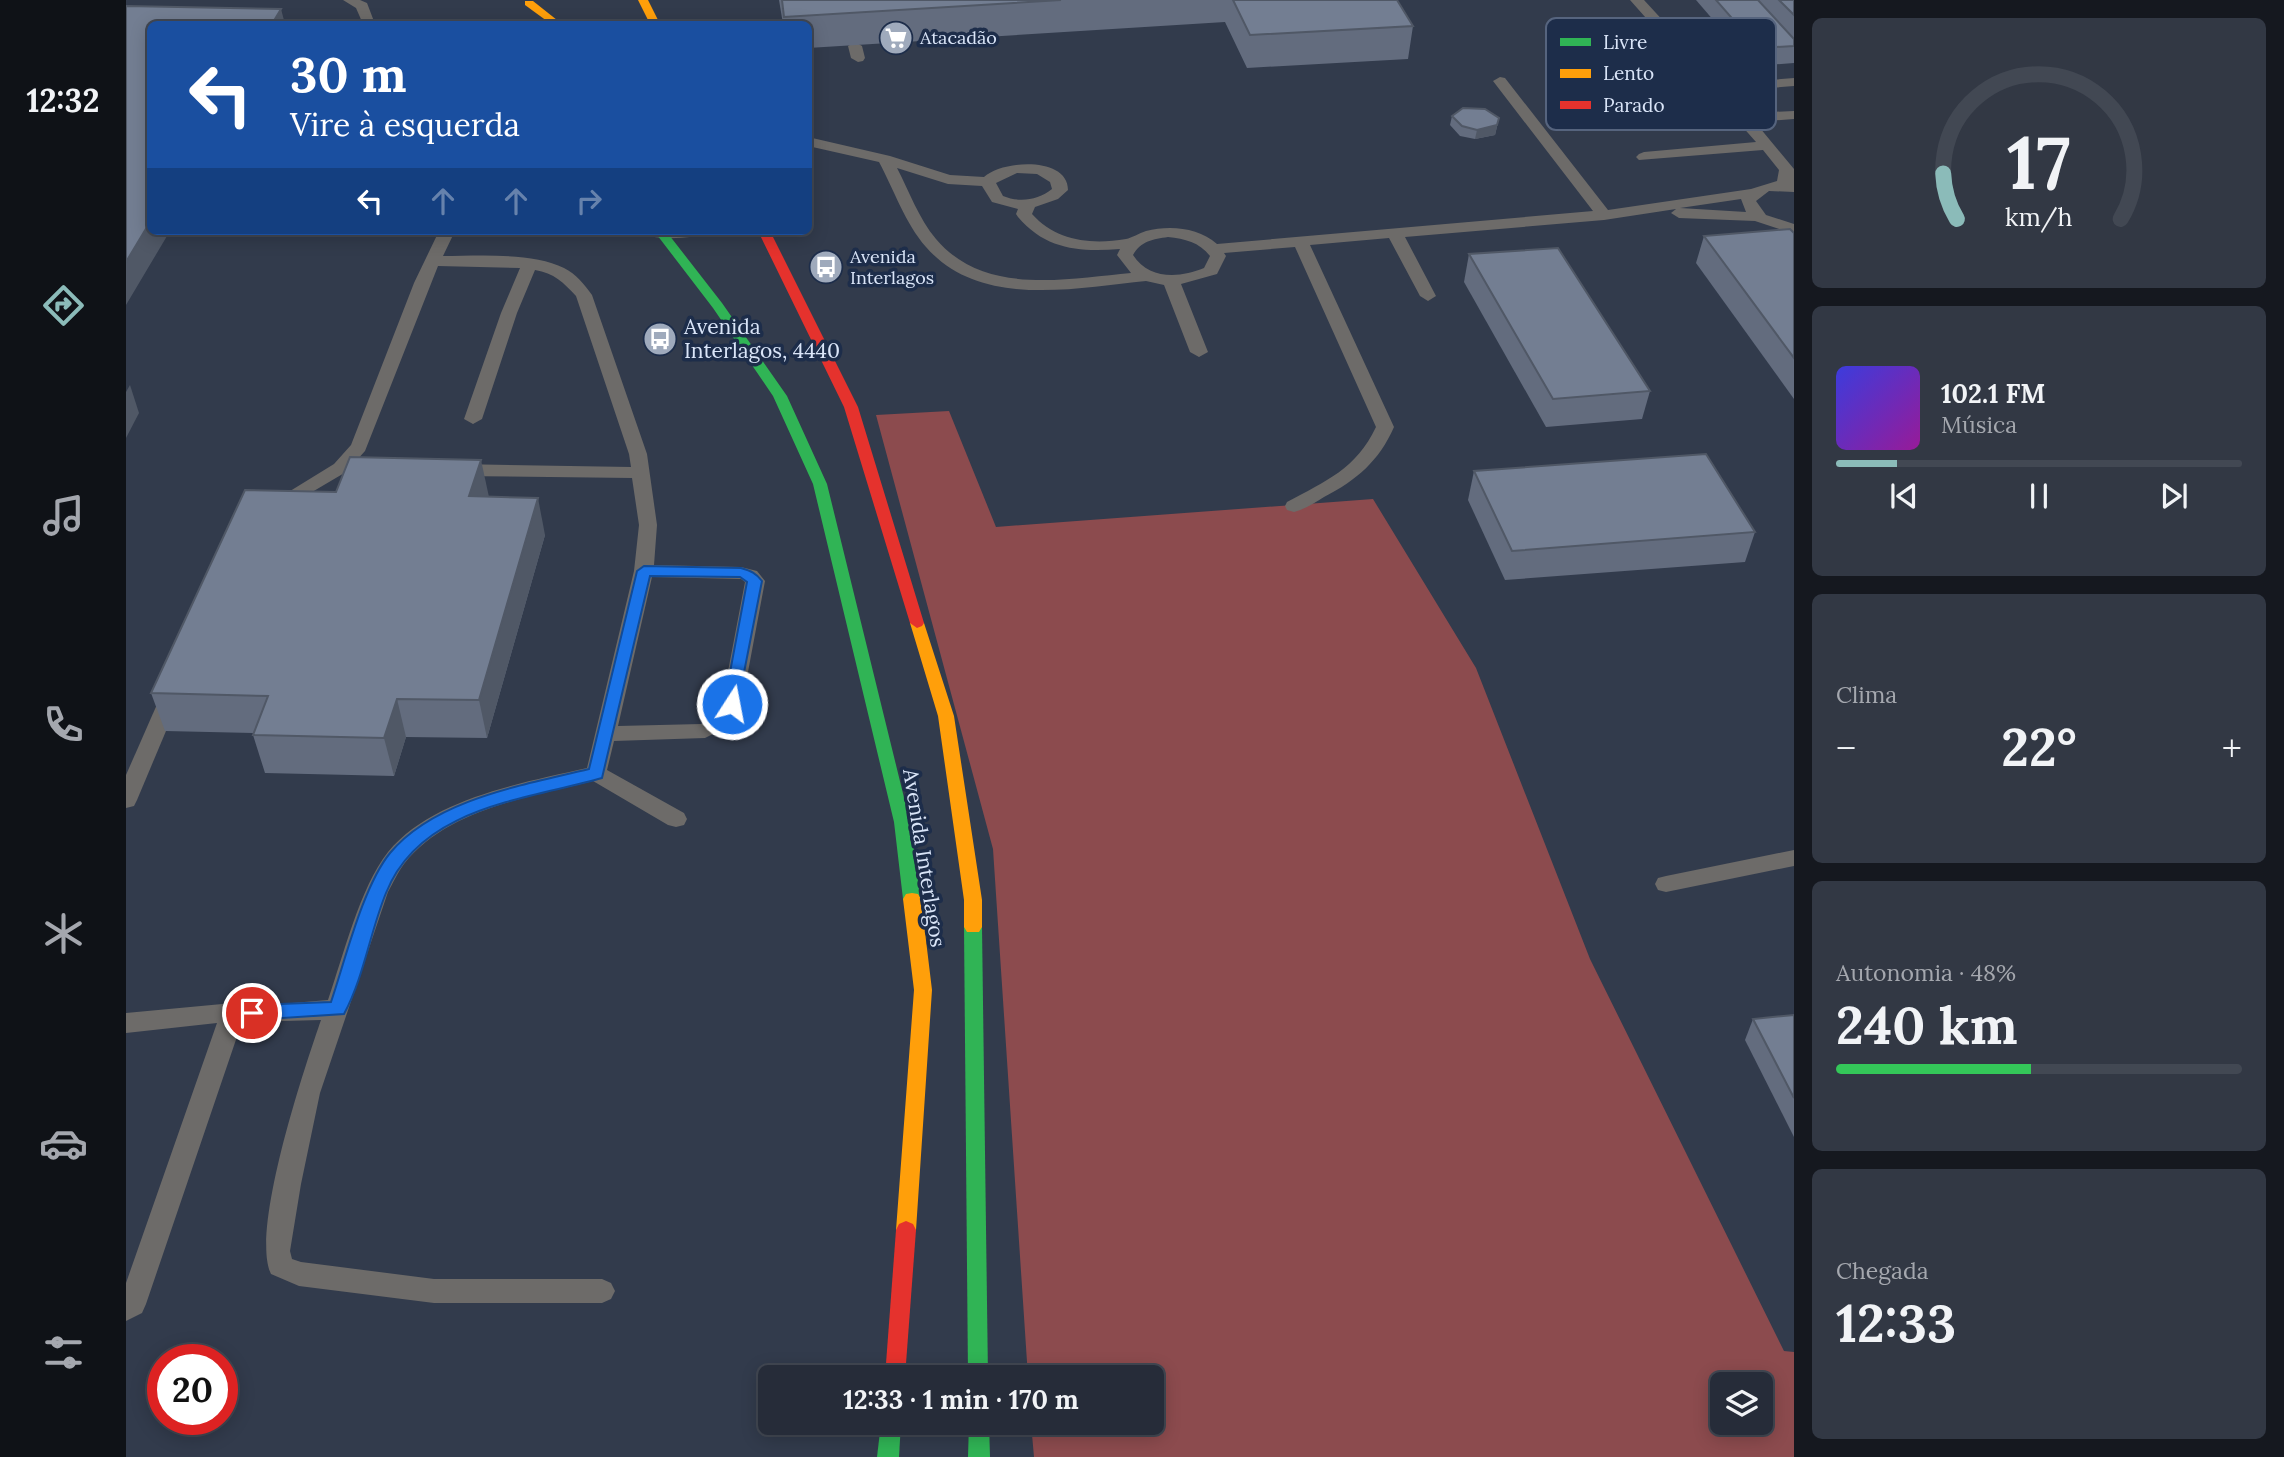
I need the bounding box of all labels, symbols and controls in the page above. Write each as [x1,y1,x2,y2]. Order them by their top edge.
legend [1546,18,1776,130]
supermarket icon: Atacadão [877,19,915,57]
place label: Atacadão [919,26,997,49]
text: Livre [1603,30,1647,54]
text: 30 m [290,43,407,105]
icon: left [175,49,266,140]
text: Lento [1603,61,1654,85]
text: 12:32 [26,80,100,121]
text: Parado [1603,93,1665,117]
text: Vire à esquerda [290,104,520,145]
text: 17 [2007,116,2071,209]
icon: left [351,182,389,220]
icon: ahead [424,182,462,220]
icon: ahead [497,182,535,220]
icon: right [570,182,608,220]
text: km/h [2005,201,2073,233]
place label: Avenida Interlagos [849,245,934,289]
bus stop icon: Avenida Interlagos [807,248,845,286]
icon: directions [39,281,88,330]
place label: Avenida Interlagos, 4440 [683,313,840,364]
bus stop icon: Avenida Interlagos, 4440 [641,320,679,358]
text: 102.1 FM [1941,377,2046,410]
text: Música [1941,410,2017,439]
icon: previous [1885,477,1923,515]
icon: pause [2020,477,2058,515]
icon: next [2155,477,2193,515]
icon: music [39,491,88,540]
position arrow [695,667,769,741]
text: Clima [1836,680,1897,709]
icon: phone [39,700,88,749]
text: 22° [2001,714,2077,780]
text: − [1836,724,1856,772]
text: + [2222,724,2242,772]
street label: Avenida Interlagos [897,766,952,949]
icon: climate [39,909,88,958]
text: Autonomia · 48% [1836,958,2016,987]
pin [222,983,282,1043]
text: 240 km [1836,992,2018,1058]
icon: arrive [233,994,271,1032]
icon: car [39,1119,88,1168]
text: Chegada [1836,1256,1929,1285]
text: 12:33 [1836,1290,1956,1356]
icon: filters [39,1328,88,1377]
speed limit sign: 20 [147,1344,238,1435]
map controls [1710,1372,1773,1435]
button: layers [1710,1372,1773,1435]
text: 12:33 · 1 min · 170 m [843,1383,1079,1416]

